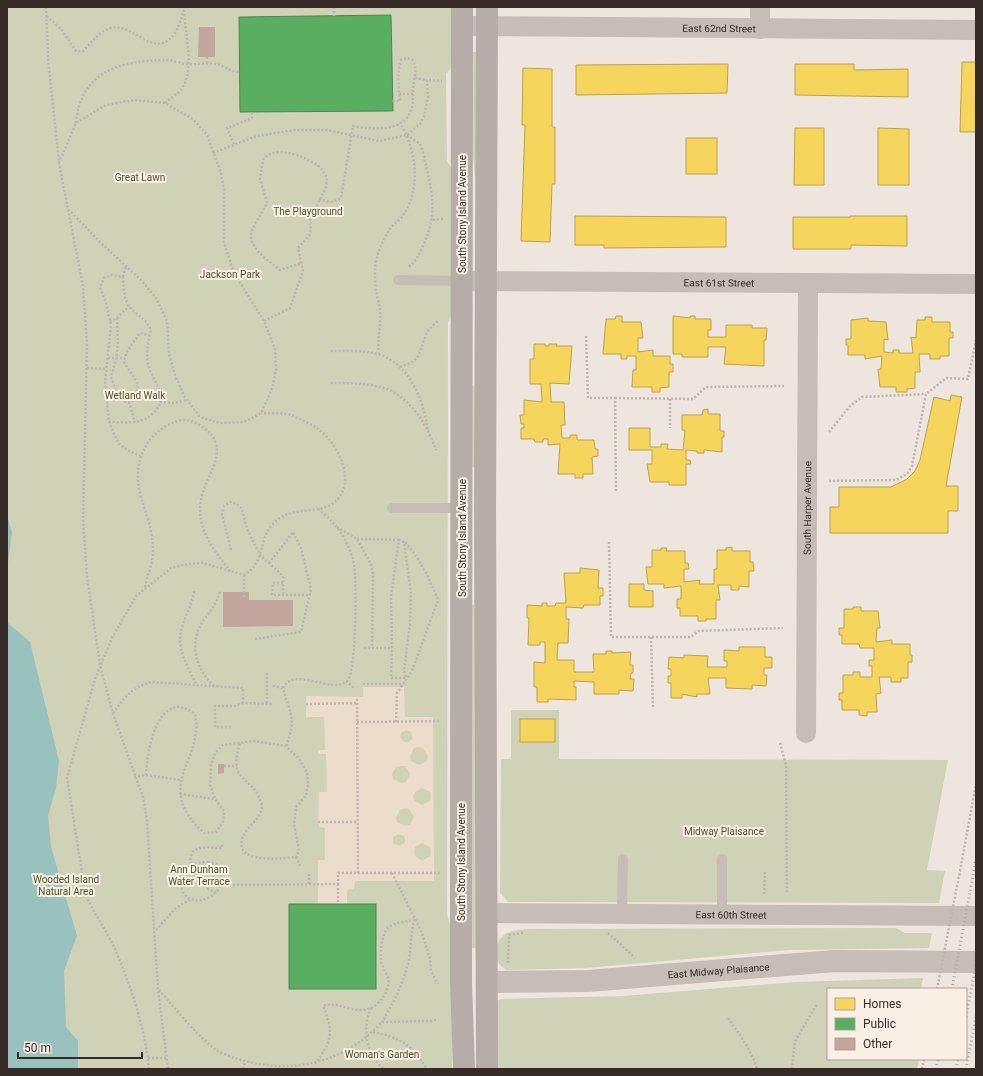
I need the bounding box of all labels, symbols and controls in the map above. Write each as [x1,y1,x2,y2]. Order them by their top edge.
street label: East 62nd Street [682,23,756,34]
street label: South Stony Island Avenue [457,155,468,273]
park label: Great Lawn [115,172,165,183]
park label: The Playground [273,206,343,217]
park label: Jackson Park [200,269,261,280]
street label: East 61st Street [684,277,754,289]
park label: Wetland Walk [105,390,166,401]
street label: South Harper Avenue [802,461,813,555]
street label: South Stony Island Avenue [457,479,468,597]
street label: South Stony Island Avenue [456,803,467,921]
park label: Midway Plaisance [684,826,764,837]
park label: Ann Dunham Water Terrace [168,864,230,887]
park label: Wooded Island Natural Area [33,874,99,897]
street label: East 60th Street [695,909,767,921]
street label: East Midway Plaisance [667,961,770,981]
legend [827,988,967,1060]
text: Homes [863,997,901,1011]
text: Public [863,1017,896,1031]
scale bar [18,1034,142,1060]
text: Other [863,1037,892,1051]
text: 50 m [24,1041,51,1055]
park label: Woman's Garden [345,1049,419,1060]

